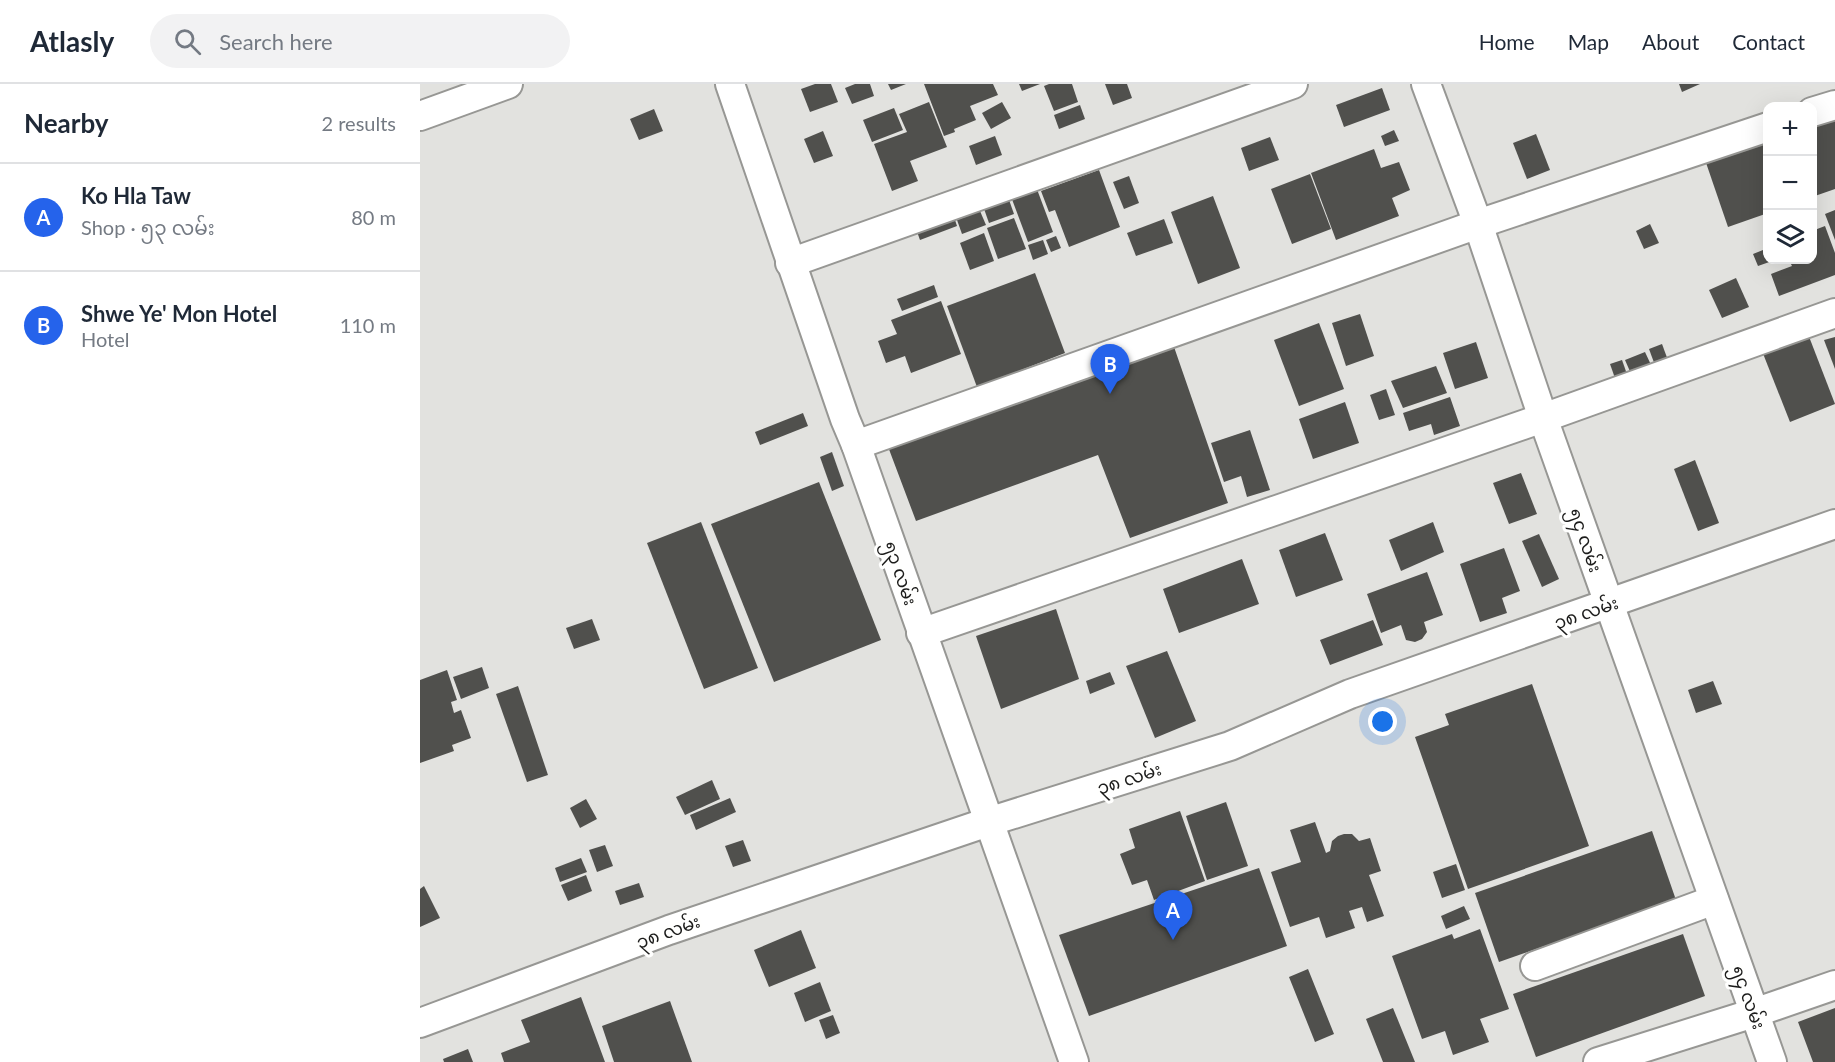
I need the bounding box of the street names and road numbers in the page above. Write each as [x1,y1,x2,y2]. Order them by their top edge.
street label: ၅၄ လမ်း [1560,505,1608,577]
street label: ၅၃ လမ်း [875,538,923,610]
street label: ၃၈ လမ်း [1551,590,1622,638]
street label: ၃၈ လမ်း [1094,756,1165,803]
street label: ၃၈ လမ်း [633,908,705,957]
street label: ၅၄ လမ်း [1723,962,1772,1034]

